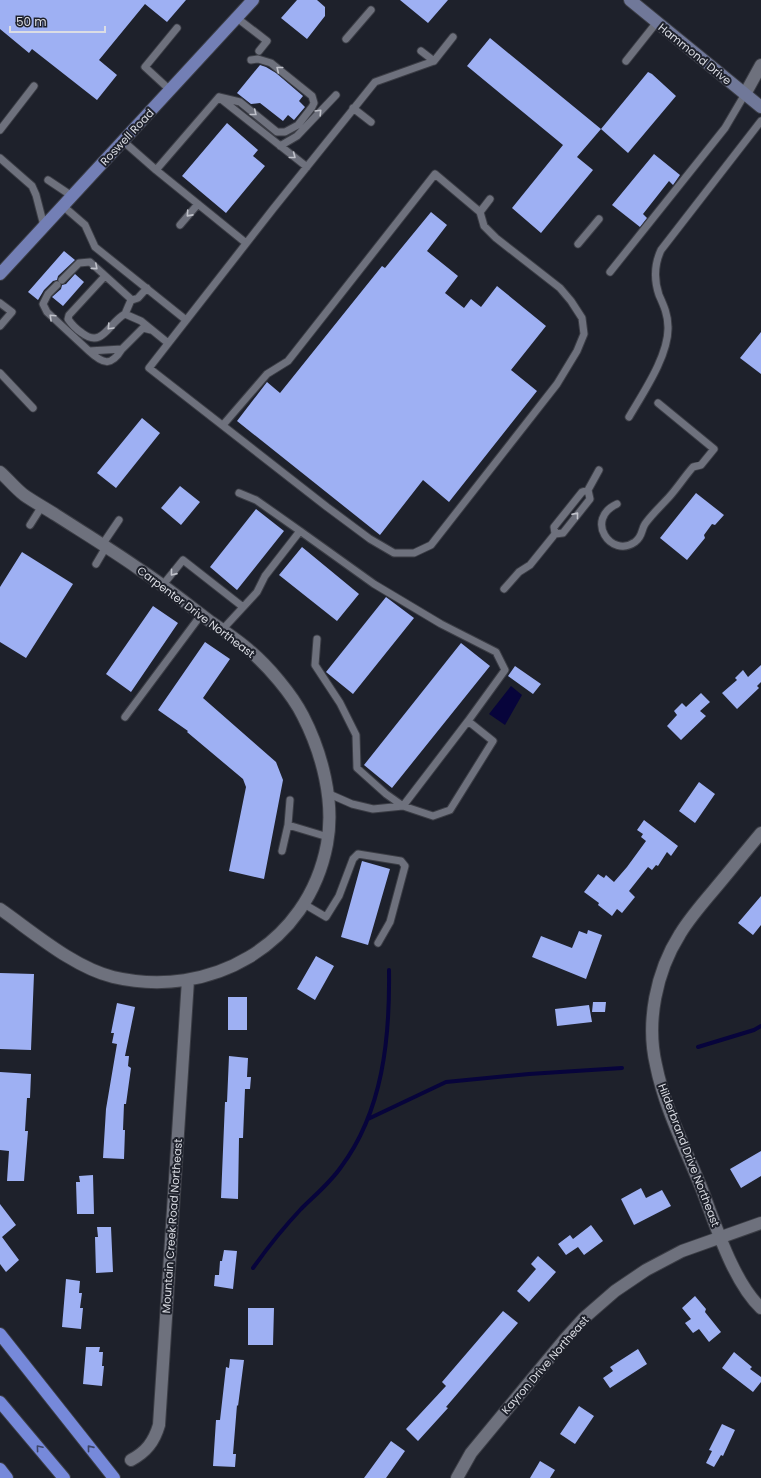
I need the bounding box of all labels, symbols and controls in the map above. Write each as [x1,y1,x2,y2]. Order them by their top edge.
scale bar [10,8,105,34]
text: 50 m [16,13,47,30]
street label: Hammond Drive [655,20,735,89]
one-way arrow [276,67,283,74]
street label: Roswell Road [97,105,157,169]
one-way arrow [249,108,256,115]
one-way arrow [314,109,322,117]
one-way arrow [289,152,296,159]
one-way arrow [187,210,194,217]
one-way arrow [90,262,97,269]
one-way arrow [49,314,57,322]
one-way arrow [108,322,115,330]
one-way arrow [572,513,579,520]
street label: Carpenter Drive Northeast [134,562,258,662]
one-way arrow [170,568,177,575]
street label: Hilderbrand Drive Northeast [654,1081,724,1229]
street label: Mountain Creek Road Northeast [158,1138,186,1314]
street label: Kayron Drive Northeast [498,1312,592,1418]
one-way arrow [36,1445,43,1453]
one-way arrow [87,1445,94,1452]

